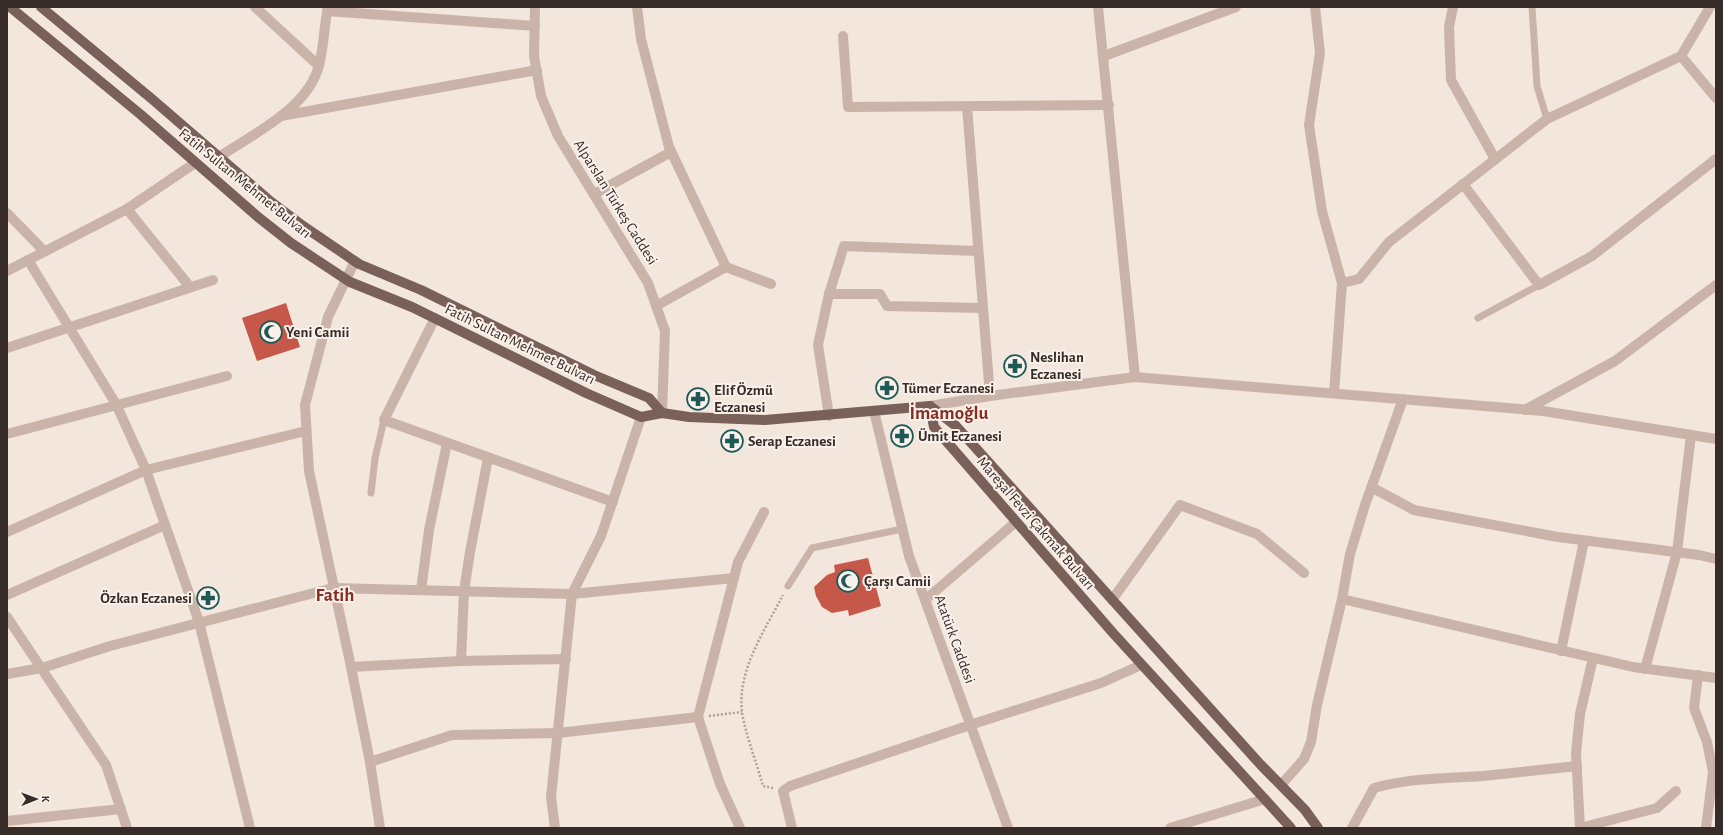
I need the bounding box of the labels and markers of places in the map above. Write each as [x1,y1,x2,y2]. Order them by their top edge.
mosque icon: Yeni Camii [258,319,284,345]
place label: Yeni Camii [286,325,349,340]
place label: Neslihan Eczanesi [1030,350,1084,382]
pharmacy icon: Neslihan Eczanesi [1002,353,1028,379]
pharmacy icon: Tümer Eczanesi [874,375,900,401]
place label: Tümer Eczanesi [902,381,994,396]
place label: Elif Özmü Eczanesi [714,382,773,415]
pharmacy icon: Elif Özmü Eczanesi [685,386,711,412]
pharmacy icon: Ümit Eczanesi [889,423,915,449]
pharmacy icon: Serap Eczanesi [719,428,745,454]
place label: Ümit Eczanesi [918,428,1002,444]
place label: Serap Eczanesi [748,434,836,449]
mosque icon: Çarşı Camii [835,568,861,594]
place label: Çarşı Camii [864,574,931,589]
pharmacy icon: Özkan Eczanesi [195,585,221,611]
place label: Özkan Eczanesi [100,590,192,606]

